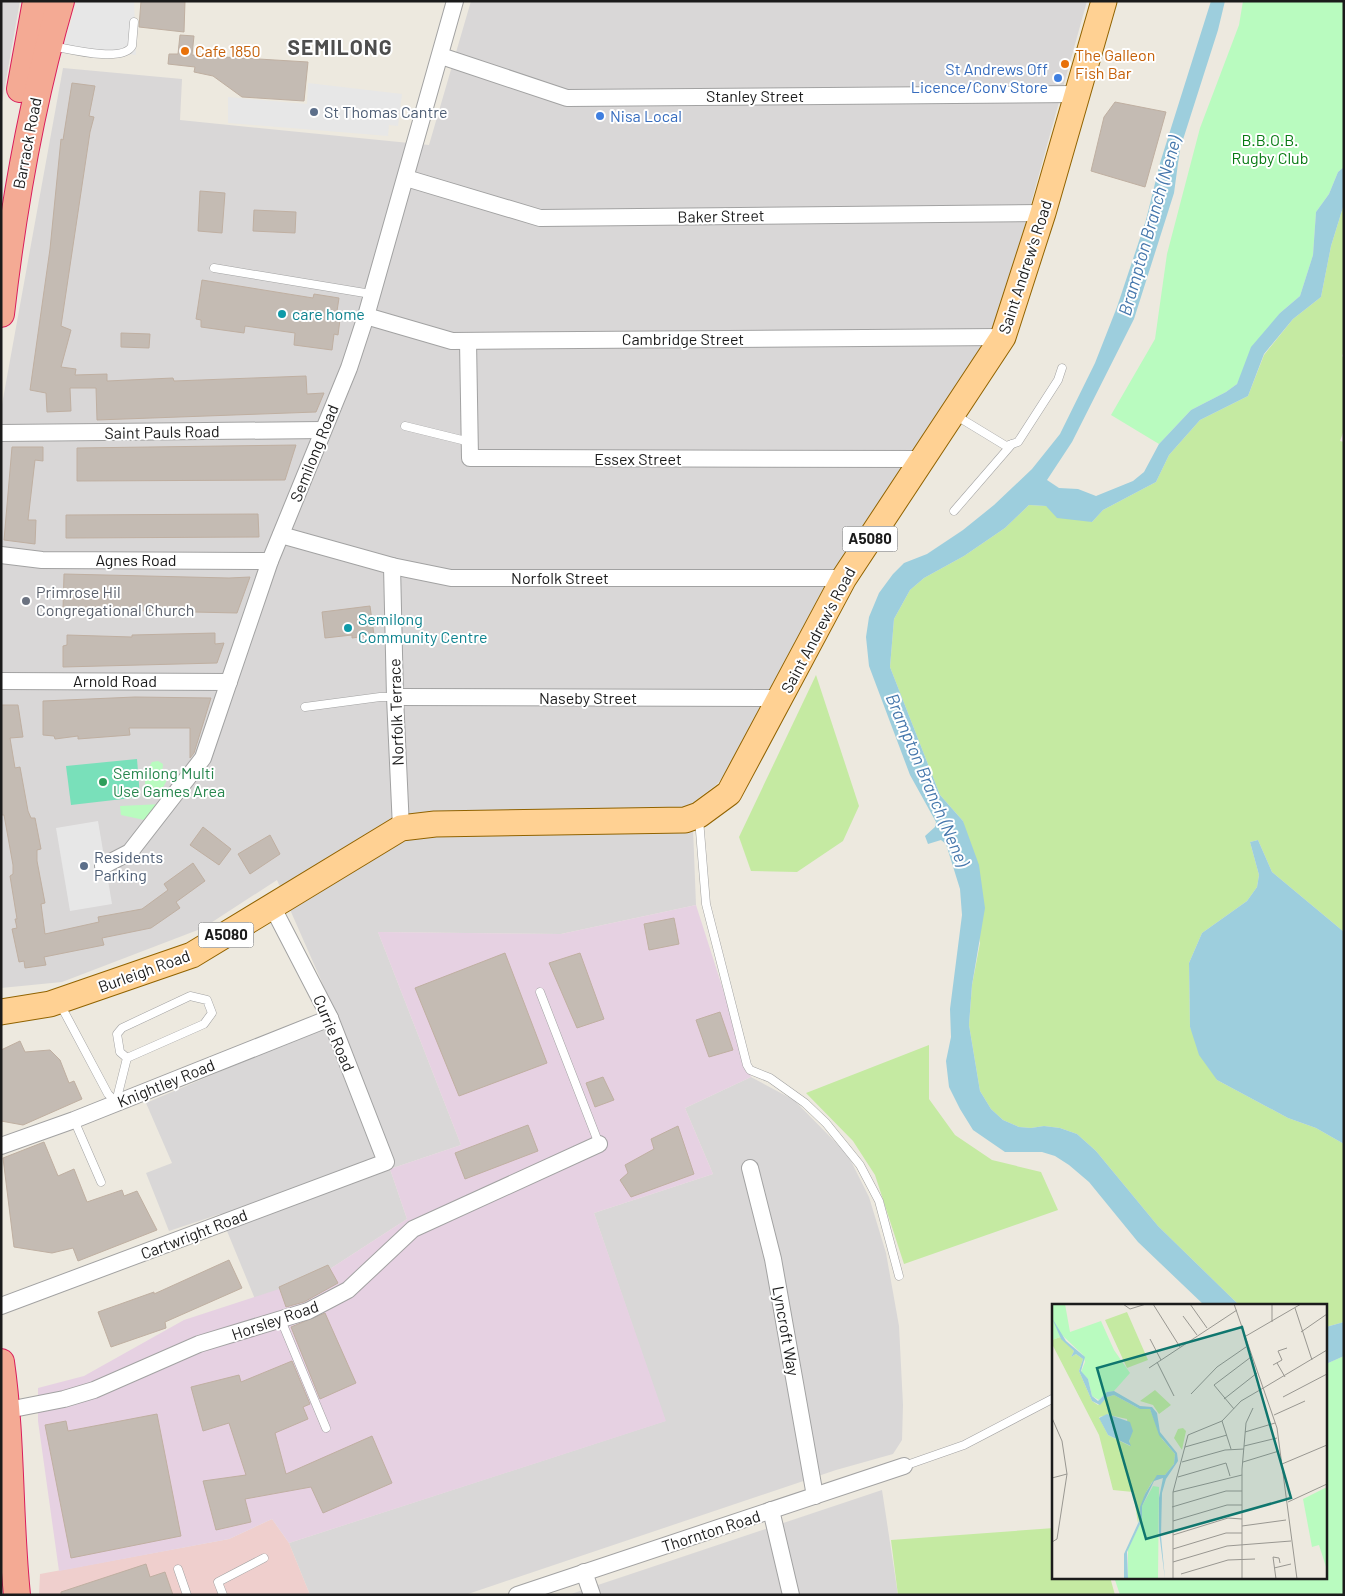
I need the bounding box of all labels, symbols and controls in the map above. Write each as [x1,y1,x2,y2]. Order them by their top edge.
district label: SEMILONG [288,34,393,59]
place label: Cafe 1850 [195,41,261,60]
marker: Cafe 1850 [179,45,191,57]
place label: The Galleon Fish Bar [1075,45,1155,82]
marker: The Galleon Fish Bar [1059,58,1071,70]
place label: St Andrews Off Licence/Conv Store [911,59,1048,96]
marker: St Andrews Off Licence/Conv Store [1052,72,1064,84]
street label: Stanley Street [706,86,804,105]
street label: Barrack Road [8,96,45,190]
place label: St Thomas Cantre [324,102,448,121]
marker: St Thomas Cantre [308,106,320,118]
place label: Nisa Local [610,106,682,125]
marker: Nisa Local [594,110,606,122]
park label: B.B.O.B. Rugby Club [1232,130,1308,167]
water label: Brampton Branch (Nene) [1113,132,1186,318]
street label: Saint Andrew's Road [994,197,1055,336]
street label: Baker Street [677,205,765,226]
place label: care home [292,304,365,323]
marker: care home [276,308,288,320]
street label: Cambridge Street [622,329,744,348]
street label: Semilong Road [285,401,342,504]
street label: Saint Pauls Road [104,421,220,442]
street label: Essex Street [594,449,682,468]
road number: A5080 [842,526,898,552]
street label: Agnes Road [95,550,177,569]
street label: Saint Andrew's Road [776,564,859,696]
street label: Norfolk Street [511,568,609,587]
place label: Primrose Hil Congregational Church [36,582,194,619]
marker: Primrose Hil Congregational Church [20,595,32,607]
place label: Semilong Community Centre [358,609,488,646]
marker: Semilong Community Centre [342,622,354,634]
street label: Norfolk Terrace [384,658,407,766]
street label: Arnold Road [73,671,157,690]
street label: Naseby Street [539,688,637,707]
water label: Brampton Branch (Nene) [881,690,975,871]
place label: Semilong Multi Use Games Area [113,763,225,800]
marker: Semilong Multi Use Games Area [97,776,109,788]
place label: Residents Parking [94,847,163,884]
marker: Residents Parking [78,860,90,872]
road number: A5080 [198,922,254,948]
street label: Burleigh Road [95,945,192,996]
street label: Currie Road [310,992,359,1074]
street label: Knightley Road [114,1054,217,1111]
street label: Cartwright Road [138,1204,250,1263]
street label: Lyncroft Way [769,1284,804,1378]
street label: Horsley Road [229,1296,321,1343]
inset map [1052,1304,1328,1578]
street label: Thornton Road [659,1506,762,1555]

